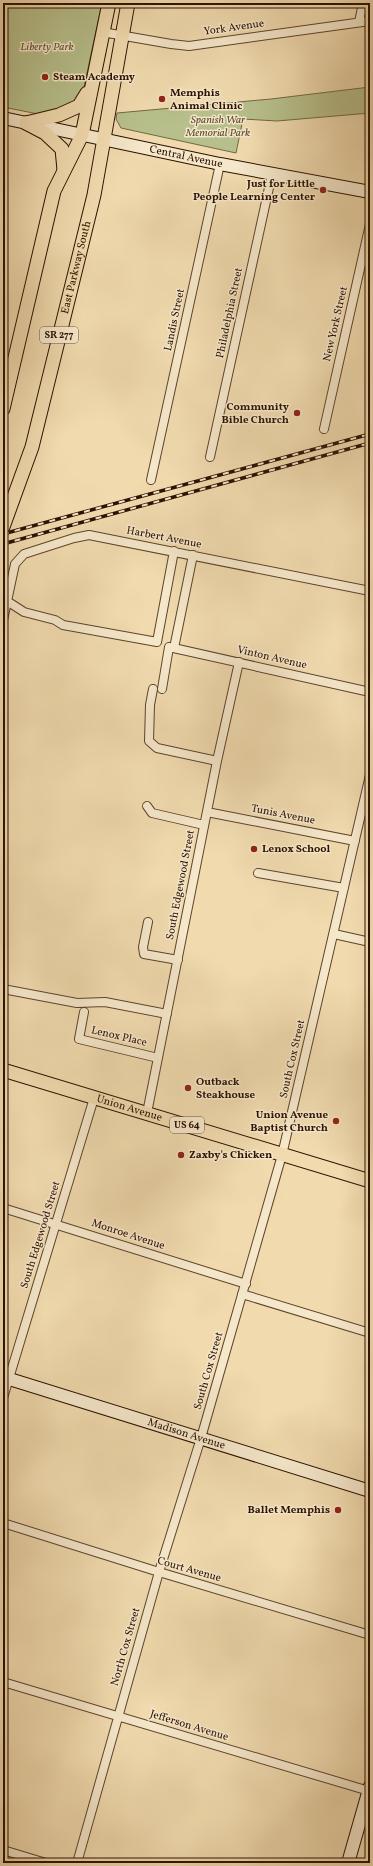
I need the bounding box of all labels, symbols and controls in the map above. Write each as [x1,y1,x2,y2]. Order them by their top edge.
street label: York Avenue [203,16,265,40]
park label: Liberty Park [20,40,74,55]
place label: Steam Academy [53,70,136,85]
marker: Steam Academy [40,72,50,82]
place label: Memphis Animal Clinic [170,86,242,114]
marker: Memphis Animal Clinic [157,94,167,104]
park label: Spanish War Memorial Park [185,113,250,141]
street label: Central Avenue [148,142,224,172]
place label: Just for Little People Learning Center [193,177,316,205]
marker: Just for Little People Learning Center [318,185,328,195]
street label: East Parkway South [57,219,95,316]
street label: Philadelphia Street [213,266,247,360]
street label: New York Street [320,285,352,363]
street label: Landis Street [161,287,189,353]
road number: SR 277 [40,327,78,343]
place label: Community Bible Church [221,400,290,428]
marker: Community Bible Church [292,408,302,418]
street label: Harbert Avenue [125,523,203,553]
street label: Vinton Avenue [236,643,308,673]
street label: Tunis Avenue [250,801,316,829]
street label: South Edgewood Street [163,829,199,941]
place label: Lenox School [262,842,330,857]
marker: Lenox School [249,844,259,854]
street label: South Cox Street [277,1018,309,1100]
street label: Lenox Place [90,1023,148,1051]
place label: Outback Steakhouse [196,1075,256,1103]
marker: Outback Steakhouse [183,1083,193,1093]
street label: Union Avenue [95,1091,164,1125]
place label: Union Avenue Baptist Church [250,1108,328,1136]
marker: Union Avenue Baptist Church [331,1116,341,1126]
road number: US 64 [170,1117,204,1133]
place label: Zaxby's Chicken [189,1148,272,1163]
marker: Zaxby's Chicken [176,1150,186,1160]
street label: South Edgewood Street [18,1179,65,1291]
street label: Monroe Avenue [89,1216,167,1254]
street label: South Cox Street [191,1330,227,1412]
street label: Madison Avenue [146,1415,227,1453]
place label: Ballet Memphis [247,1503,330,1518]
marker: Ballet Memphis [333,1505,343,1515]
street label: Court Avenue [155,1554,223,1586]
street label: North Cox Street [108,1606,144,1688]
street label: Jefferson Avenue [148,1707,230,1745]

